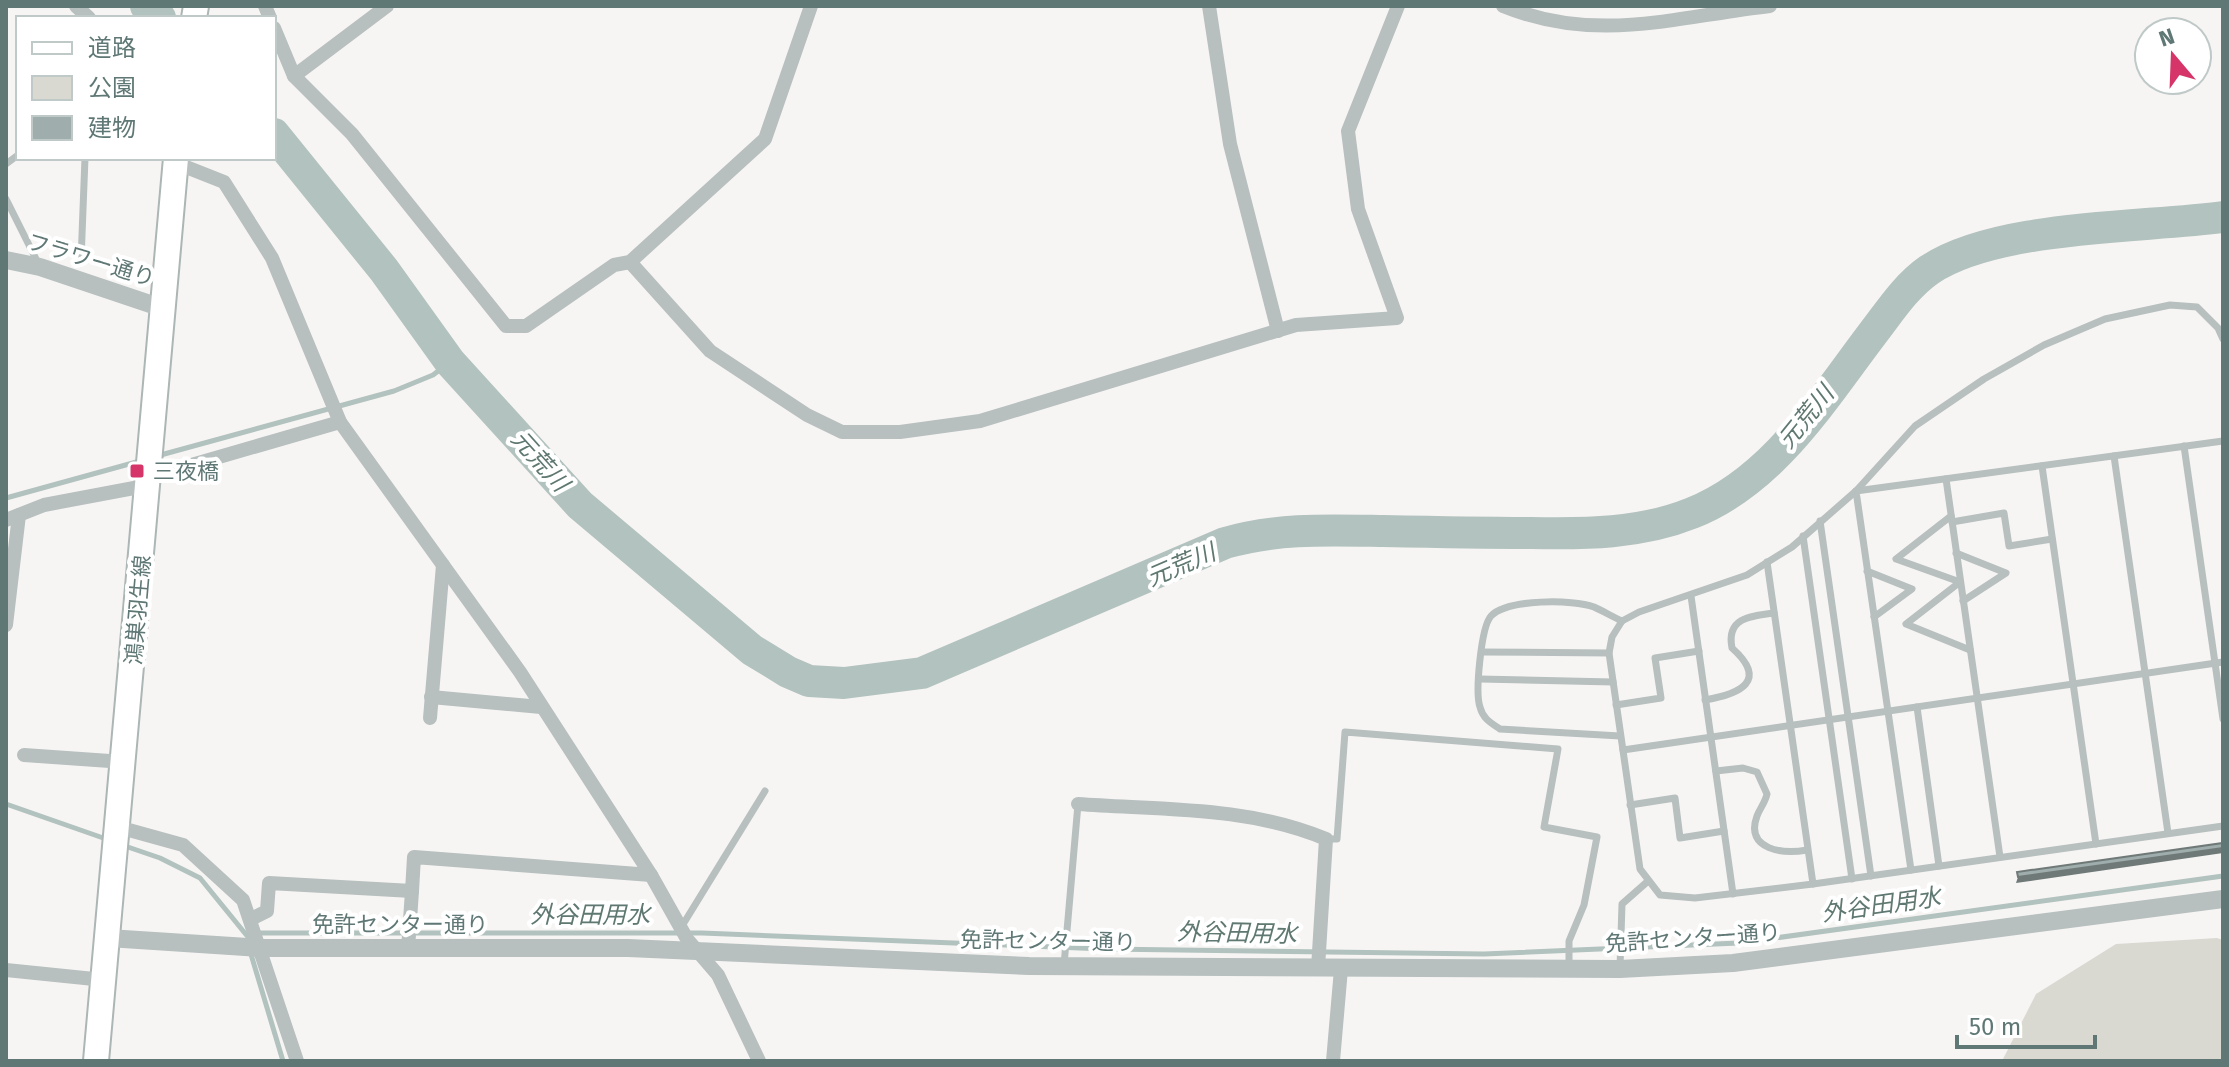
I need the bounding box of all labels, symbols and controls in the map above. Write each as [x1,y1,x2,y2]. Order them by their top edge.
legend [16,16,276,160]
north arrow [2133,16,2213,96]
text: N [2155,22,2178,53]
text: 道路 [88,34,136,62]
text: 公園 [88,74,136,102]
text: 建物 [88,114,136,142]
street label: フラワー通り [24,228,158,292]
water label: 元荒川 [1772,378,1841,454]
water label: 元荒川 [506,425,577,499]
place label: 三夜橋 [153,458,219,485]
marker: 三夜橋 [128,462,146,480]
water label: 元荒川 [1142,537,1222,592]
street label: 鴻巣羽生線 [120,554,156,666]
water label: 外谷田用水 [1820,882,1945,927]
water label: 外谷田用水 [530,901,653,929]
street label: 免許センター通り [312,911,488,938]
water label: 外谷田用水 [1177,918,1300,948]
street label: 免許センター通り [1604,918,1782,958]
street label: 免許センター通り [960,926,1136,956]
scale bar [1957,999,2095,1049]
text: 50 m [1969,1013,2021,1041]

